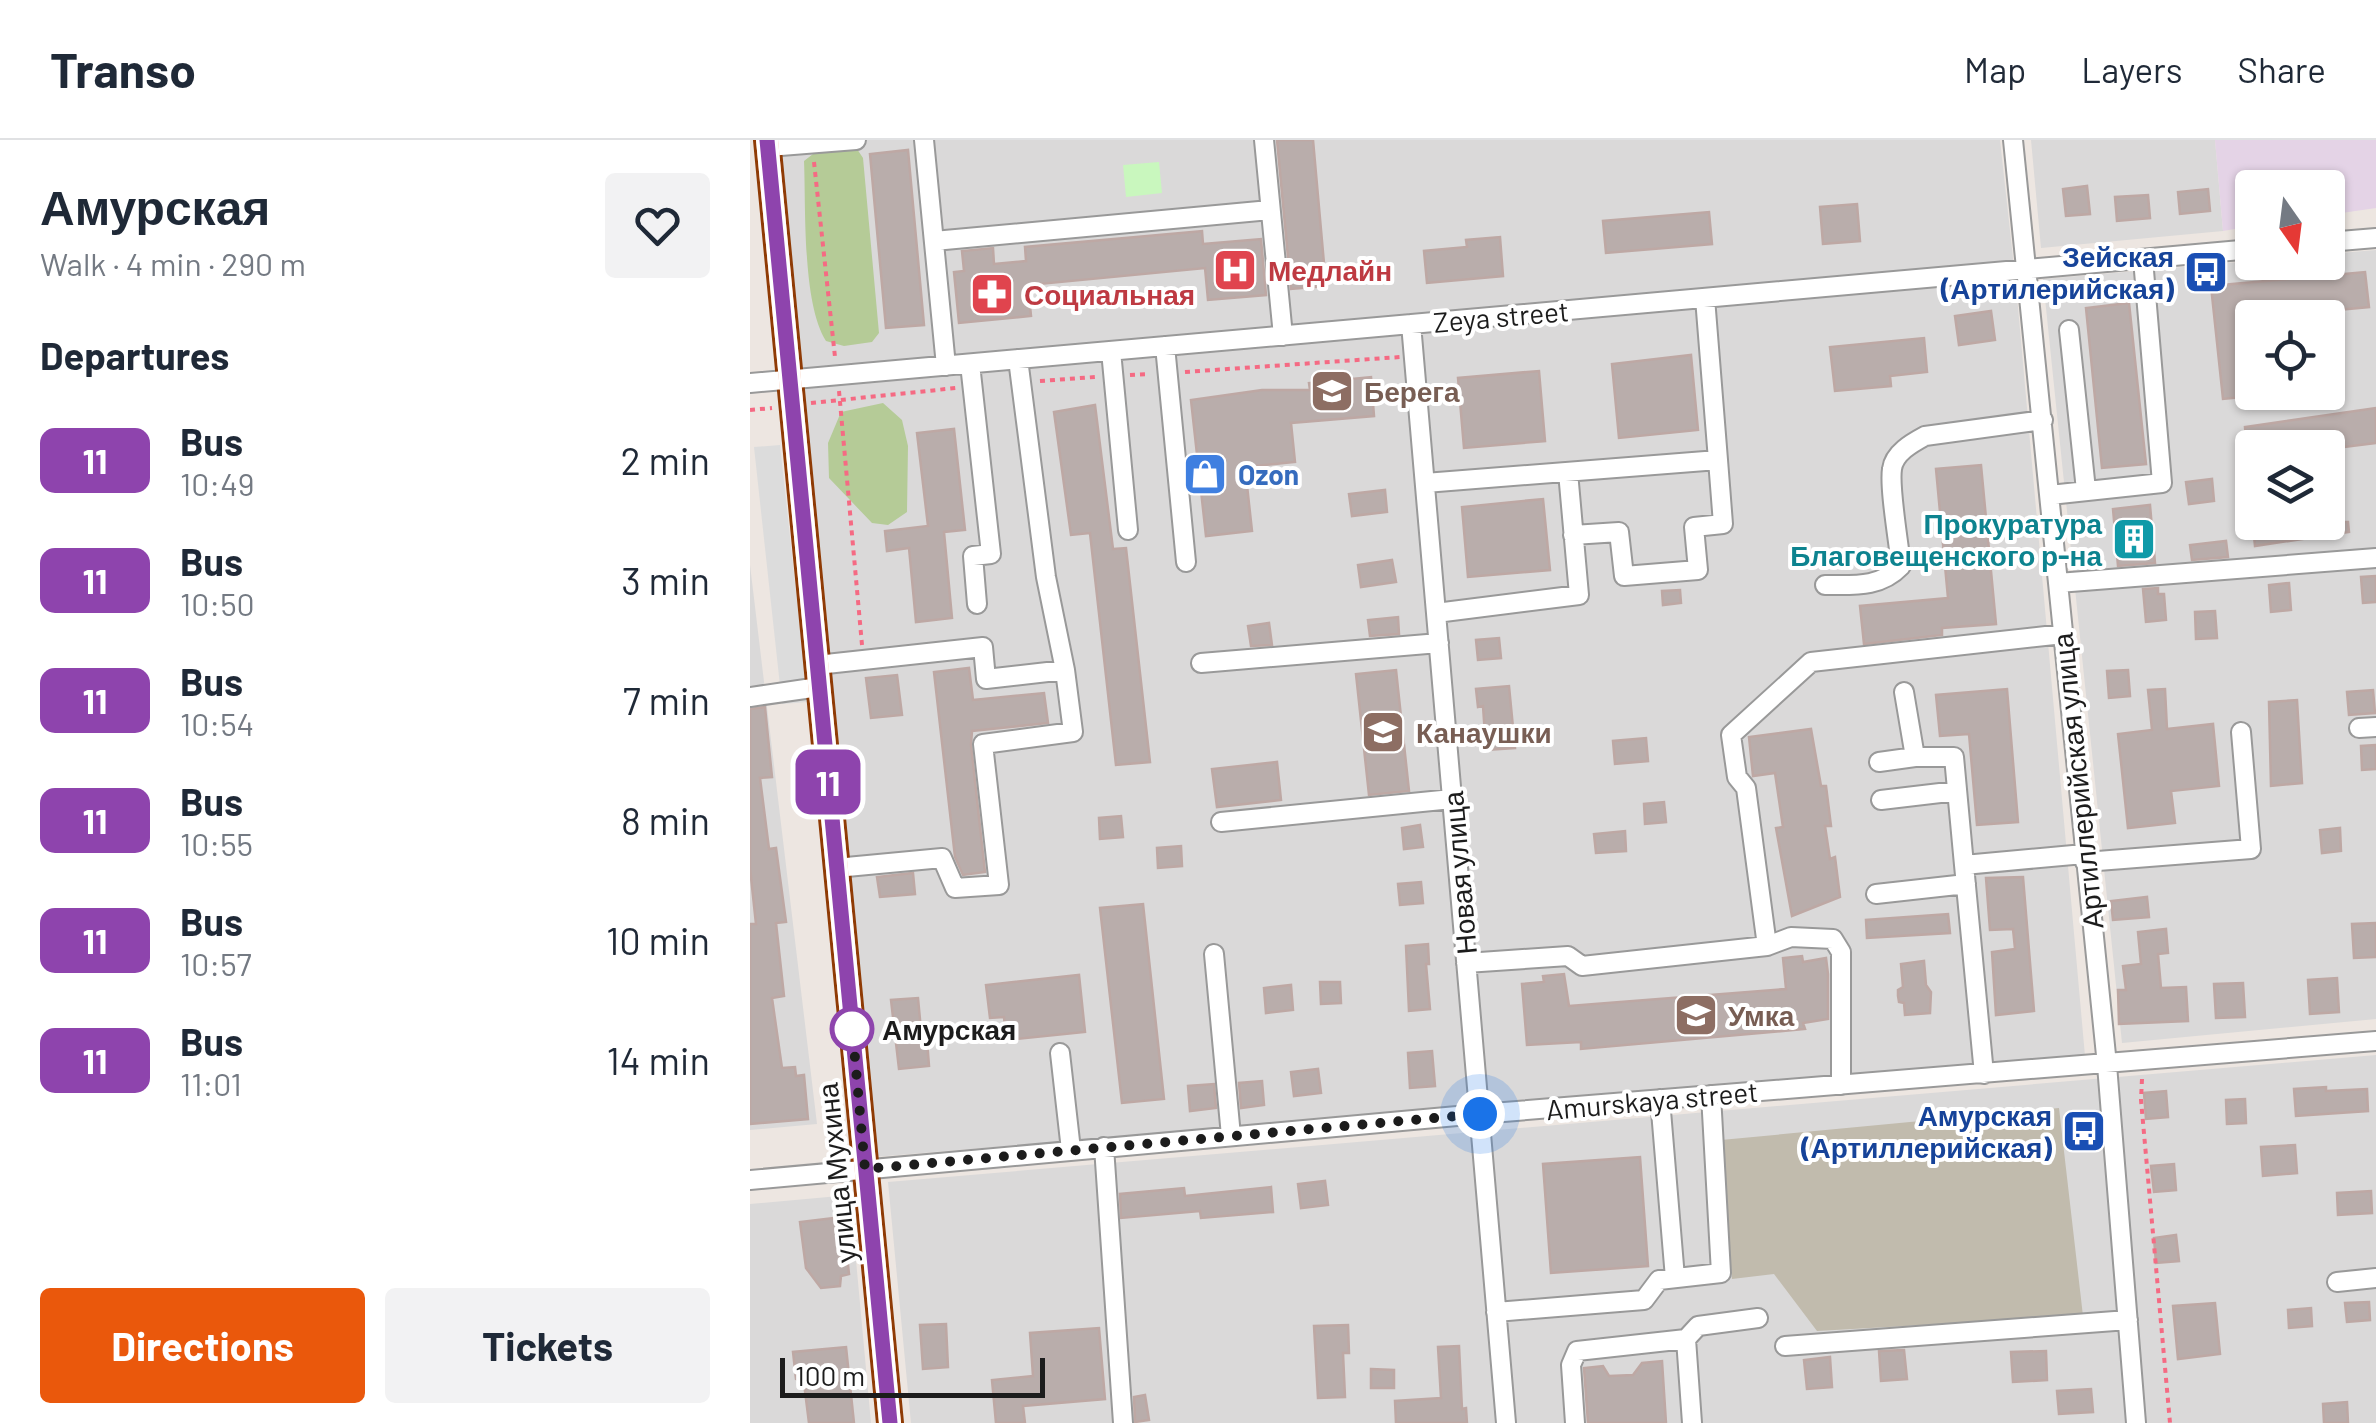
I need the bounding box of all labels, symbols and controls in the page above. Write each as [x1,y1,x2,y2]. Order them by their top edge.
text: Transo [50,40,196,98]
text: Map [1964,48,2026,90]
text: Layers [2081,48,2183,90]
text: Share [2238,48,2326,90]
north arrow [2235,170,2345,280]
map controls [2235,170,2345,540]
button: heart [605,173,710,278]
text: Амурская [40,177,270,235]
place label: Зейская (Артилерийская) [1940,239,2174,305]
text: Walk · 4 min · 290 m [40,244,306,282]
hospital icon: Медлайн [1212,247,1258,293]
bus stop icon: Зейская (Артилерийская) [2183,249,2229,295]
place label: Медлайн [1268,253,1392,287]
pharmacy icon: Социальная [969,271,1015,317]
place label: Социальная [1024,277,1195,311]
street label: Zeya street [1432,293,1570,339]
button: locate [2235,300,2345,410]
text: Departures [40,332,229,378]
school or university icon: Берега [1309,368,1355,414]
place label: Берега [1364,374,1460,408]
text: Bus [180,418,243,464]
button: layers [2235,430,2345,540]
text: 2 min [620,437,710,483]
text: 11 [82,439,108,481]
shop icon: Ozon [1182,451,1228,497]
place label: Ozon [1238,457,1299,491]
text: 10:49 [180,464,254,502]
place label: Прокуратура Благовещенского р-на [1790,506,2102,572]
building icon: Прокуратура Благовещенского р-на [2111,516,2157,562]
text: Bus [180,538,243,584]
text: 3 min [621,557,710,603]
text: 11 [82,559,108,601]
text: 10:50 [180,584,255,622]
street label: Артиллерийская улица [2045,631,2109,931]
text: Bus [180,658,243,704]
text: 7 min [623,677,710,723]
text: 11 [82,679,108,721]
text: 10:54 [180,704,254,742]
school or university icon: Канаушки [1360,709,1406,755]
place label: Канаушки [1416,715,1552,749]
line badge: 11 [783,750,873,814]
text: 11 [815,761,841,803]
text: Bus [180,778,243,824]
street label: Новая улица [1435,790,1483,956]
text: 8 min [621,797,710,843]
text: 11 [82,799,108,841]
text: 10:55 [180,824,253,862]
text: Bus [180,898,243,944]
text: 10 min [606,917,710,963]
text: 11 [82,919,108,961]
text: 10:57 [180,944,252,982]
school or university icon: Умка [1673,992,1719,1038]
place label: Умка [1728,998,1795,1032]
marker: Амурская [831,1008,873,1050]
place label: Амурская [882,1012,1016,1046]
text: Bus [180,1018,243,1064]
text: 14 min [607,1037,710,1083]
text: 11 [82,1039,108,1081]
text: 11:01 [180,1064,242,1102]
street label: Amurskaya street [1545,1074,1759,1126]
street label: улица Мухина [810,1081,862,1265]
your location [1455,1089,1505,1139]
place label: Амурская (Артиллерийская) [1800,1098,2052,1164]
bus stop icon: Амурская (Артиллерийская) [2061,1108,2107,1154]
button: Directions [40,1288,365,1403]
button: Tickets [385,1288,710,1403]
scale bar [780,1353,1045,1398]
text: 100 m [795,1358,865,1392]

